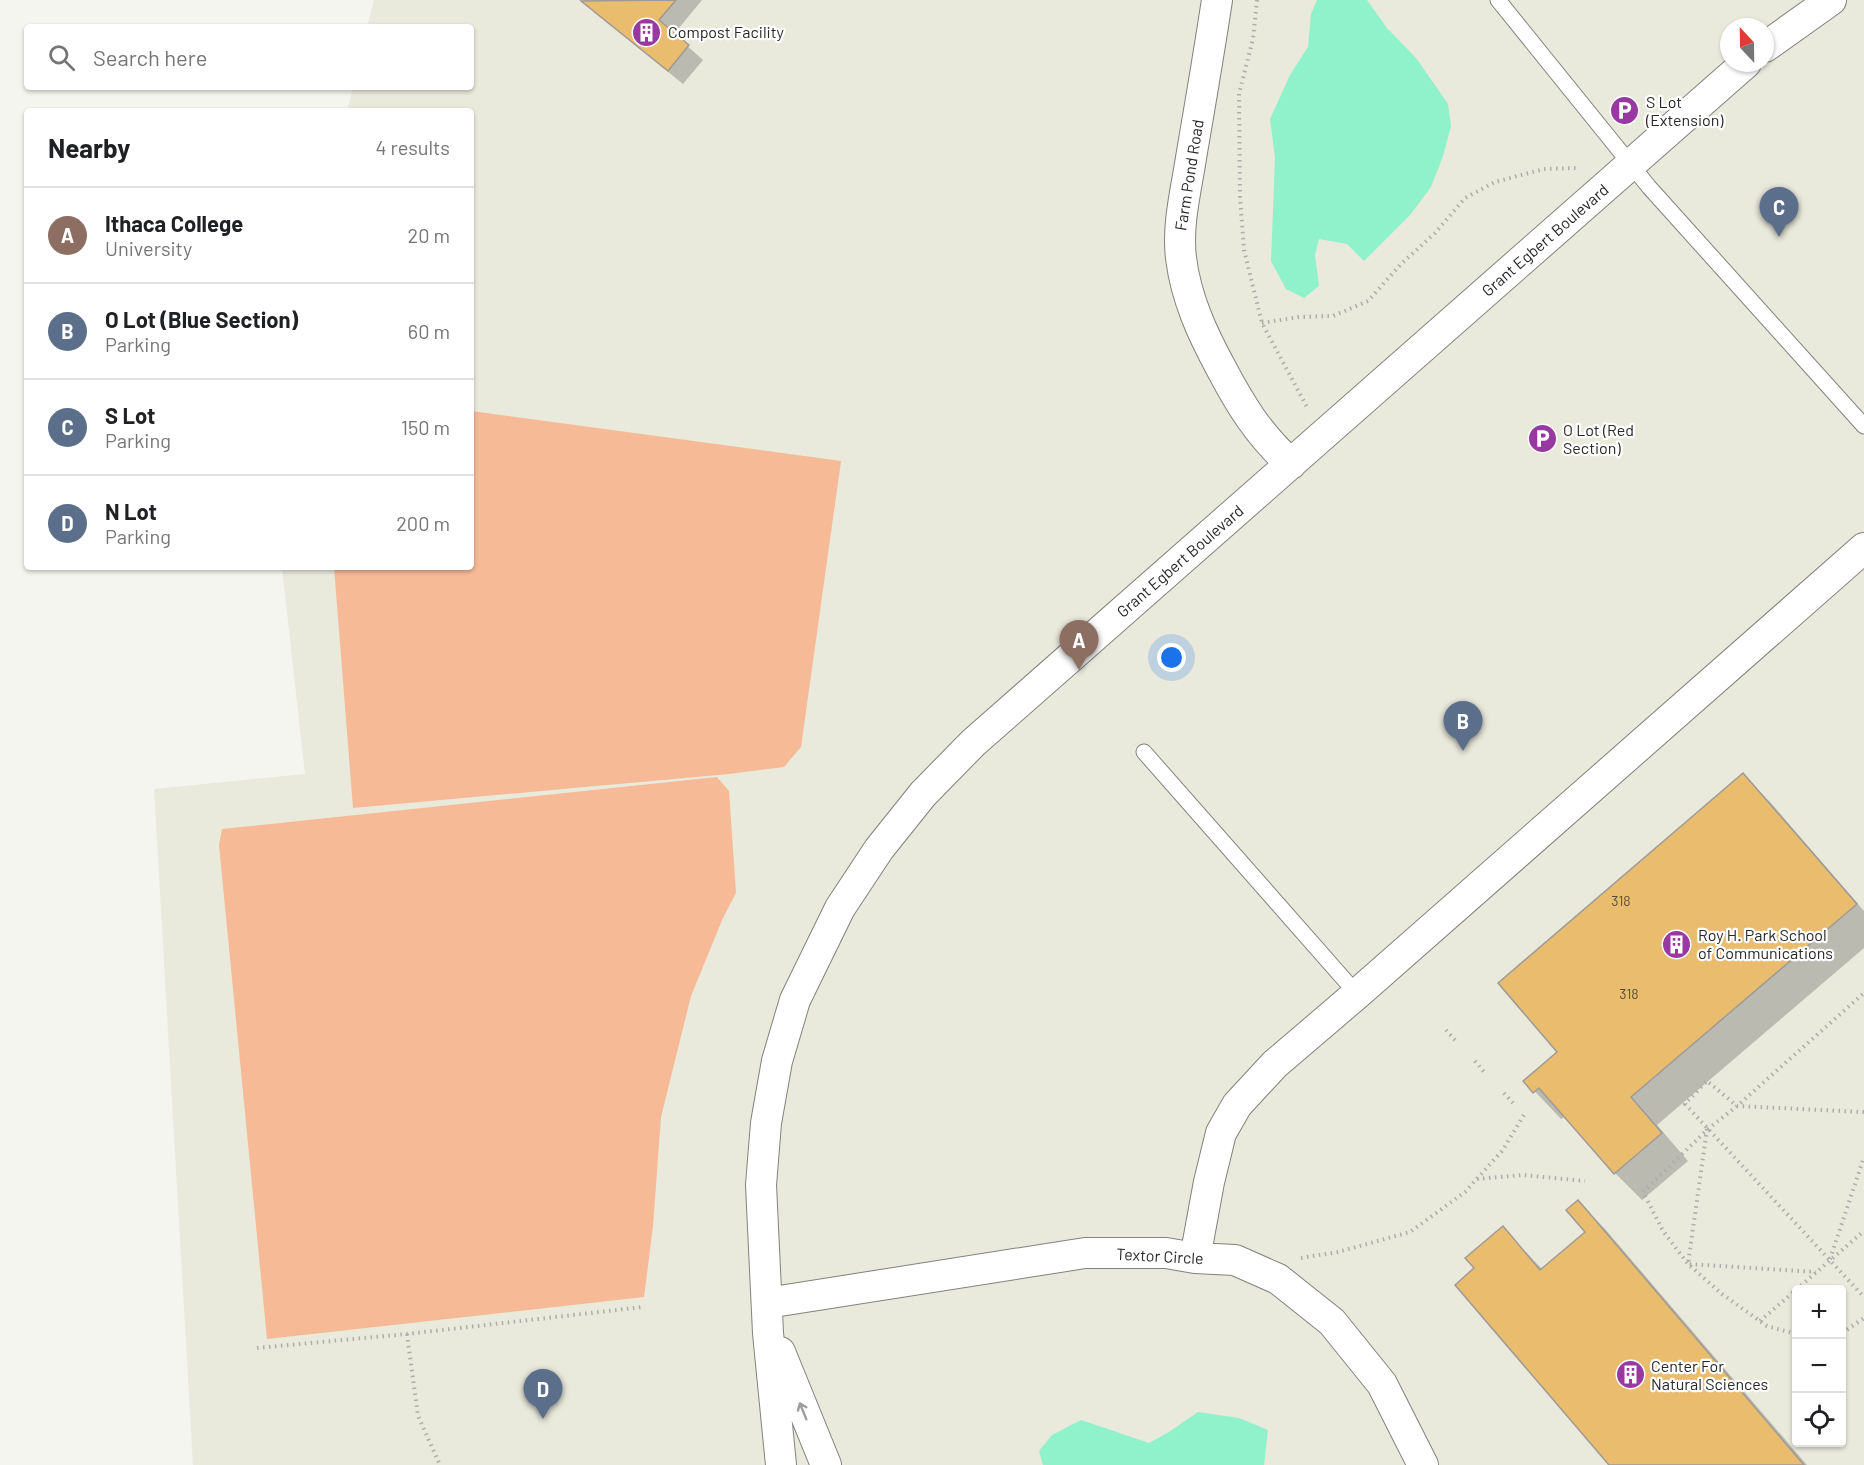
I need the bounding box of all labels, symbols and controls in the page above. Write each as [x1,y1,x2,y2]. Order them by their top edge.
building icon: Compost Facility [631,16,663,48]
north arrow [1720,18,1774,72]
place label: Compost Facility [668,22,785,41]
search box [24,24,474,90]
icon: search [45,41,78,74]
text: Search here [93,44,207,70]
place label: S Lot (Extension) [1645,92,1724,129]
parking icon: S Lot (Extension) [1609,95,1641,127]
street label: Farm Pond Road [1170,118,1207,232]
text: Nearby [48,132,130,163]
text: 4 results [375,135,450,159]
street label: Grant Egbert Boulevard [1478,180,1612,300]
pin: C [1760,188,1798,237]
text: Ithaca College [105,210,243,236]
text: A [61,223,74,247]
text: 20 m [407,223,450,247]
text: University [105,236,192,260]
text: O Lot (Blue Section) [105,306,298,332]
text: B [61,319,74,343]
text: 60 m [408,319,450,343]
text: Parking [105,332,171,356]
text: S Lot [105,402,155,428]
text: C [61,415,74,439]
text: 150 m [401,415,450,439]
place label: O Lot (Red Section) [1563,420,1634,457]
parking icon: O Lot (Red Section) [1526,423,1558,455]
text: Parking [105,428,171,452]
text: N Lot [105,498,157,524]
street label: Grant Egbert Boulevard [1113,501,1247,621]
text: D [61,511,74,535]
text: 200 m [396,511,450,535]
text: Parking [105,524,171,548]
pin: A [1060,620,1098,670]
your location [1157,643,1186,672]
pin: B [1444,702,1482,751]
house number: 318 [1611,892,1631,909]
place label: Roy H. Park School of Communications [1698,925,1833,962]
building icon: Roy H. Park School of Communications [1661,928,1693,960]
house number: 318 [1619,985,1639,1002]
street label: Textor Circle [1116,1244,1204,1267]
map controls [1792,1285,1846,1447]
button: + [1792,1285,1846,1339]
button: − [1792,1339,1846,1393]
place label: Center For Natural Sciences [1651,1356,1768,1393]
building icon: Center For Natural Sciences [1614,1359,1646,1391]
pin: D [524,1370,562,1419]
button: locate [1792,1393,1846,1447]
one-way arrow [797,1402,808,1421]

